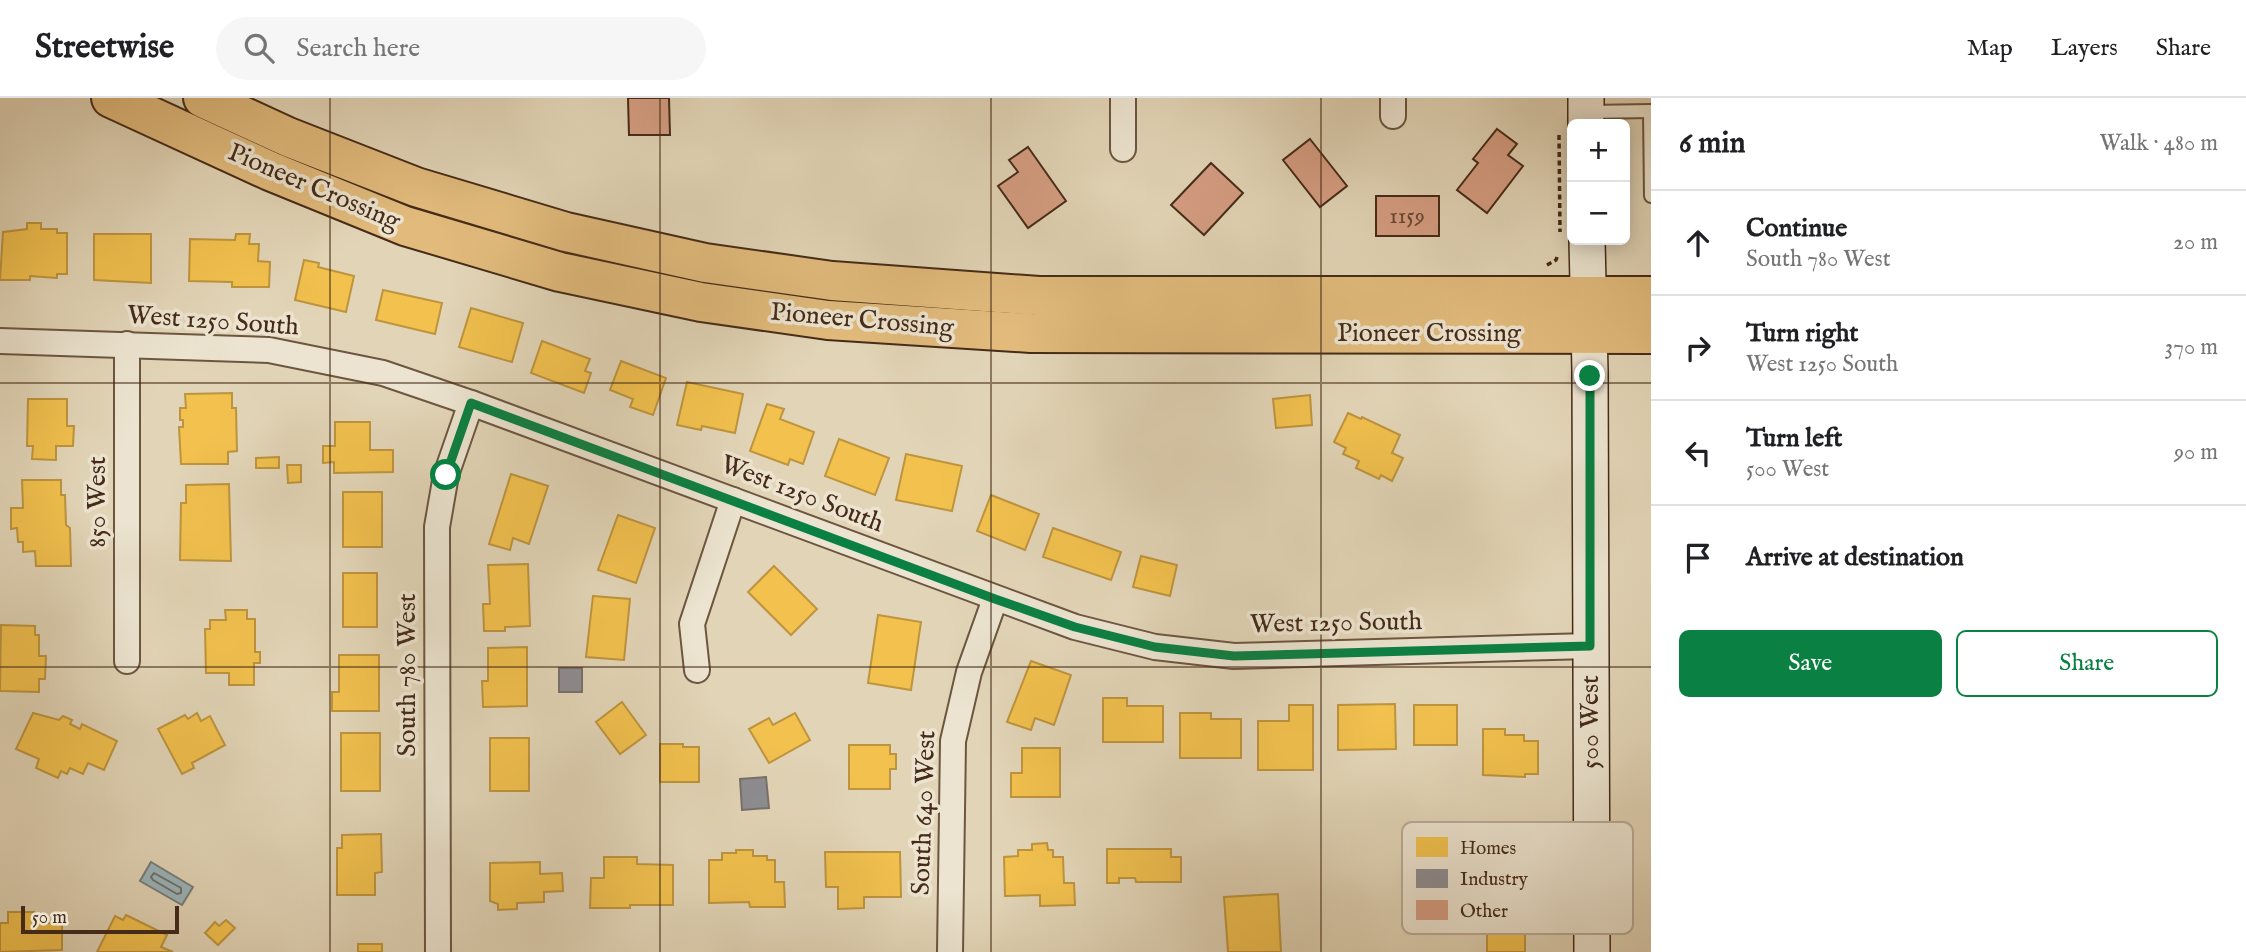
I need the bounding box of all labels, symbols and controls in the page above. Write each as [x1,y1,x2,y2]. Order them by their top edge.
search box [216,17,706,80]
text: Streetwise [35,27,174,69]
icon: search [240,29,278,67]
text: Search here [296,32,420,65]
text: Map [1967,33,2013,64]
text: Layers [2051,33,2118,64]
text: Share [2156,33,2211,64]
map controls [1567,119,1630,245]
button: + [1567,119,1630,182]
text: 6 min [1679,125,1745,163]
text: Walk · 480 m [2099,129,2218,158]
street label: Pioneer Crossing [223,136,406,238]
button: − [1567,182,1630,245]
house number: 1159 [1389,202,1425,231]
text: Continue [1746,212,1847,245]
icon: ahead [1679,224,1717,262]
text: 20 m [2173,228,2218,257]
text: South 780 West [1746,245,1891,274]
street label: Pioneer Crossing [769,296,956,345]
street label: West 1250 South [126,299,300,343]
street label: Pioneer Crossing [1337,317,1522,350]
text: Turn right [1746,317,1859,350]
icon: right [1679,329,1717,367]
text: 370 m [2165,333,2218,362]
text: West 1250 South [1746,350,1898,379]
route end [1574,360,1605,391]
text: Turn left [1746,422,1843,455]
icon: left [1679,434,1717,472]
text: 90 m [2174,438,2218,467]
street label: West 1250 South [716,448,888,540]
text: 500 West [1746,455,1829,484]
street label: 850 West [81,456,114,548]
route start [430,459,461,490]
icon: arrive [1679,539,1717,577]
text: Arrive at destination [1746,541,1964,574]
street label: South 780 West [391,593,424,757]
street label: West 1250 South [1250,605,1423,641]
button: Save [1679,630,1942,697]
button: Share [1956,630,2218,697]
street label: 500 West [1574,675,1607,769]
street label: South 640 West [905,730,943,896]
legend [1402,822,1633,934]
text: Homes [1460,837,1516,861]
text: Industry [1460,868,1528,892]
text: Other [1460,900,1508,924]
scale bar [21,903,178,935]
text: 50 m [32,906,67,930]

